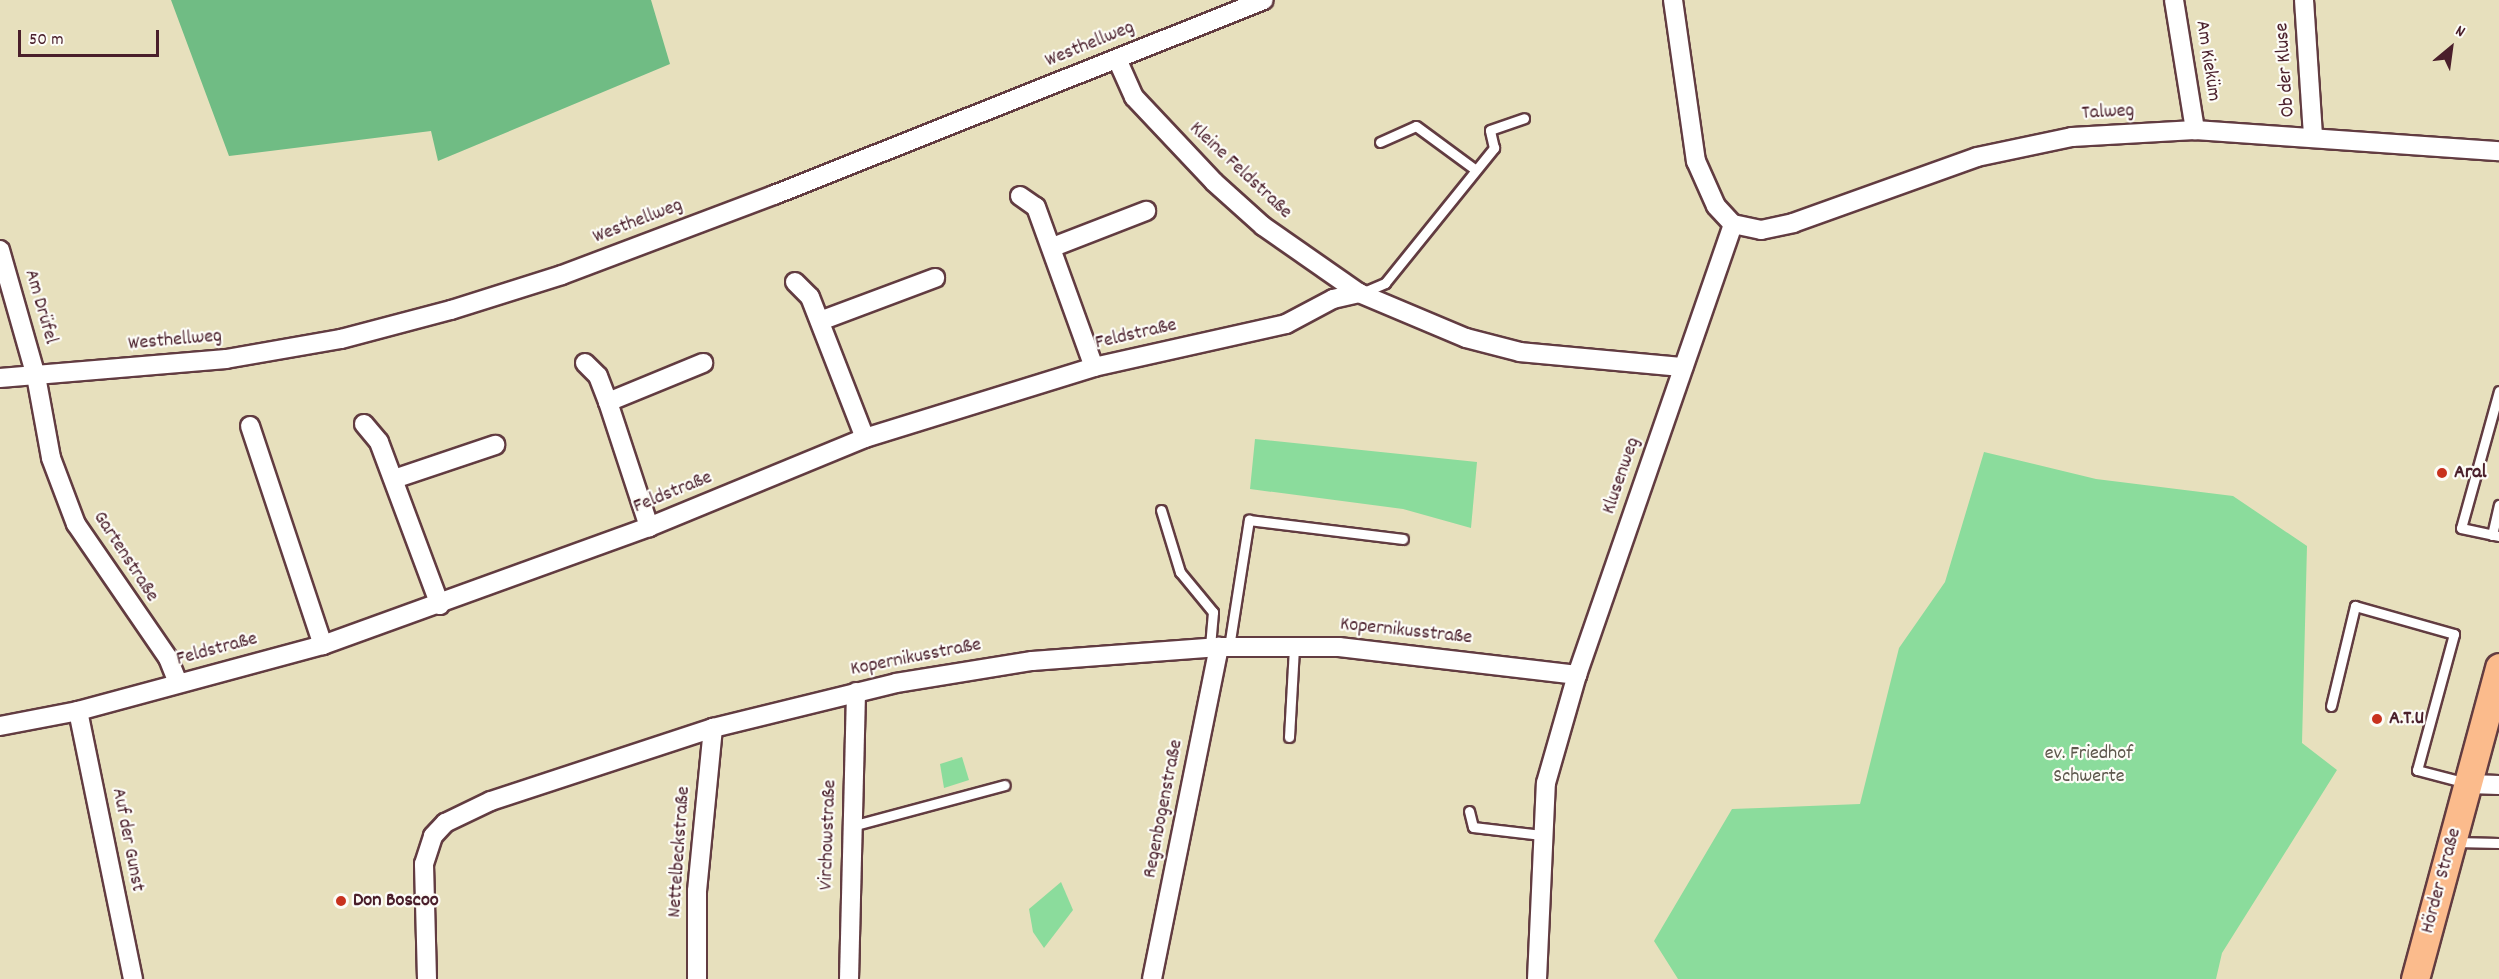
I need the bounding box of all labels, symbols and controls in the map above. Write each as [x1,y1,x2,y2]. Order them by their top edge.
street label: Westhellweg [1042,16,1138,74]
scale bar [21,18,162,56]
north arrow [2421,18,2481,78]
street label: Am Kieküm [2189,19,2225,103]
text: N [2451,20,2469,44]
street label: Ob der Kluse [2271,22,2301,118]
text: 50 m [29,28,64,53]
street label: Talweg [2081,100,2135,126]
street label: Kleine Feldstraße [1184,117,1296,225]
street label: Westhellweg [590,194,686,250]
street label: Am Drüfel [18,267,62,347]
street label: Feldstraße [1093,314,1179,356]
street label: Westhellweg [127,325,223,357]
street label: Klusenweg [1598,434,1646,518]
place label: Aral [2454,461,2486,485]
street label: Feldstraße [630,466,716,520]
marker: Aral [2435,466,2449,480]
street label: Gartenstraße [87,507,163,607]
street label: Kopernikusstraße [1339,613,1473,651]
street label: Feldstraße [174,628,260,672]
street label: Kopernikusstraße [849,634,983,682]
place label: A.T.U [2389,707,2424,731]
marker: A.T.U [2370,712,2384,726]
street label: Regenbogenstraße [1139,738,1189,880]
park label: ev. Friedhof Schwerte [2045,742,2133,789]
street label: Virchowstraße [815,779,843,891]
street label: Auf der Gunst [105,786,149,894]
street label: Nettelbeckstraße [663,786,697,918]
street label: Hörder Straße [2416,826,2468,936]
place label: Don Boscoo [353,889,439,913]
marker: Don Boscoo [334,894,348,908]

